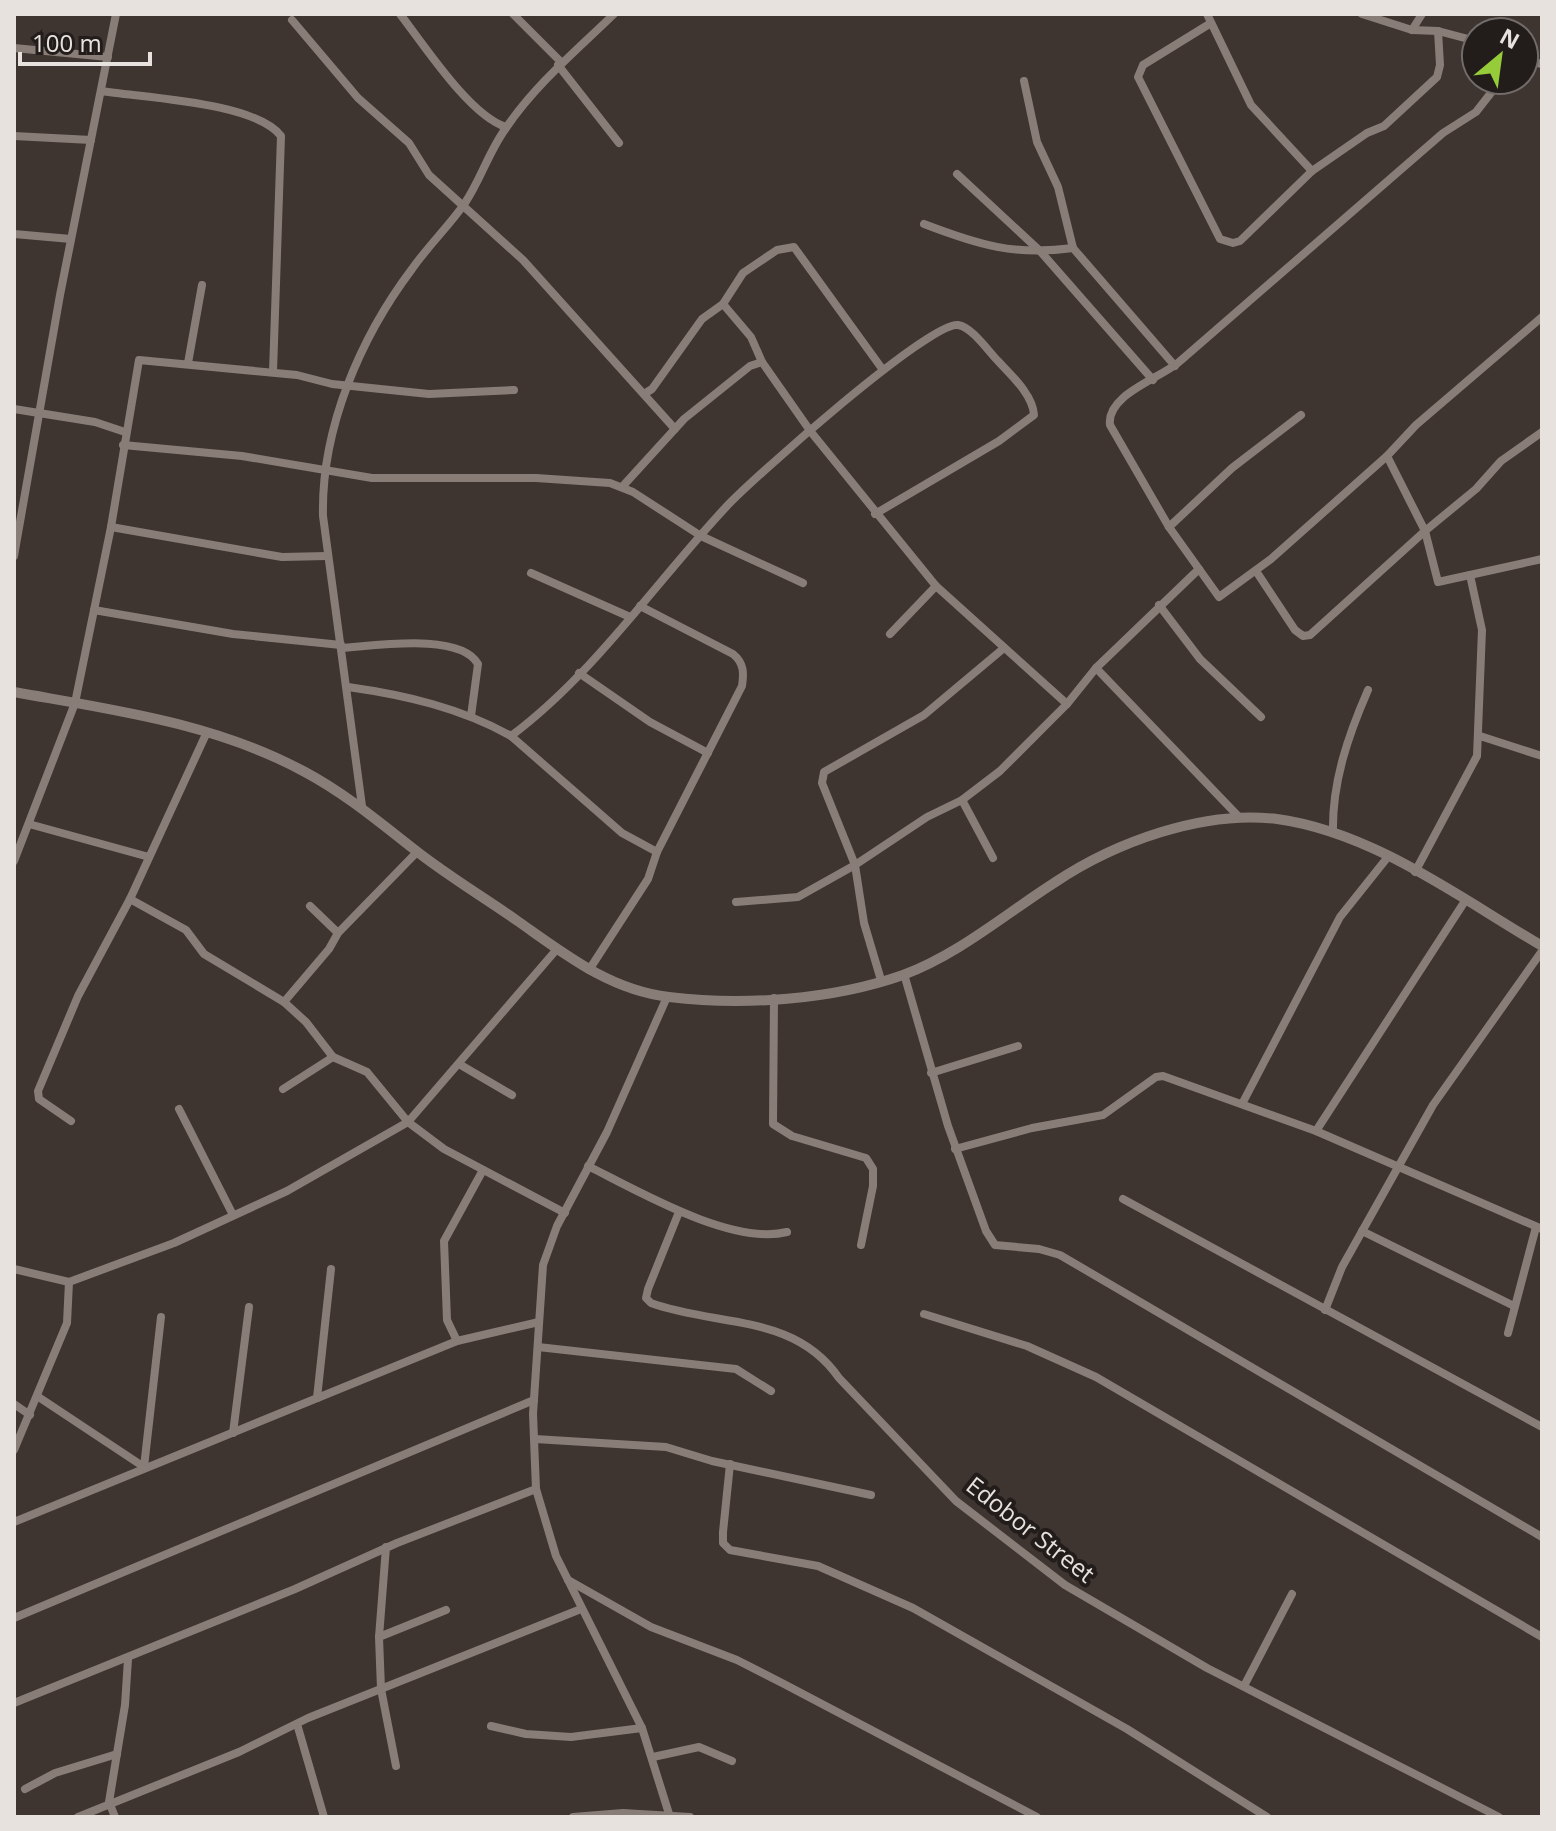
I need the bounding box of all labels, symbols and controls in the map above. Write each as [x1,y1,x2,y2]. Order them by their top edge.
scale bar [20,16,150,66]
north arrow [1460,16,1540,96]
text: N [1495,20,1525,55]
text: 100 m [32,26,102,59]
street label: Edobor Street [960,1468,1102,1589]

